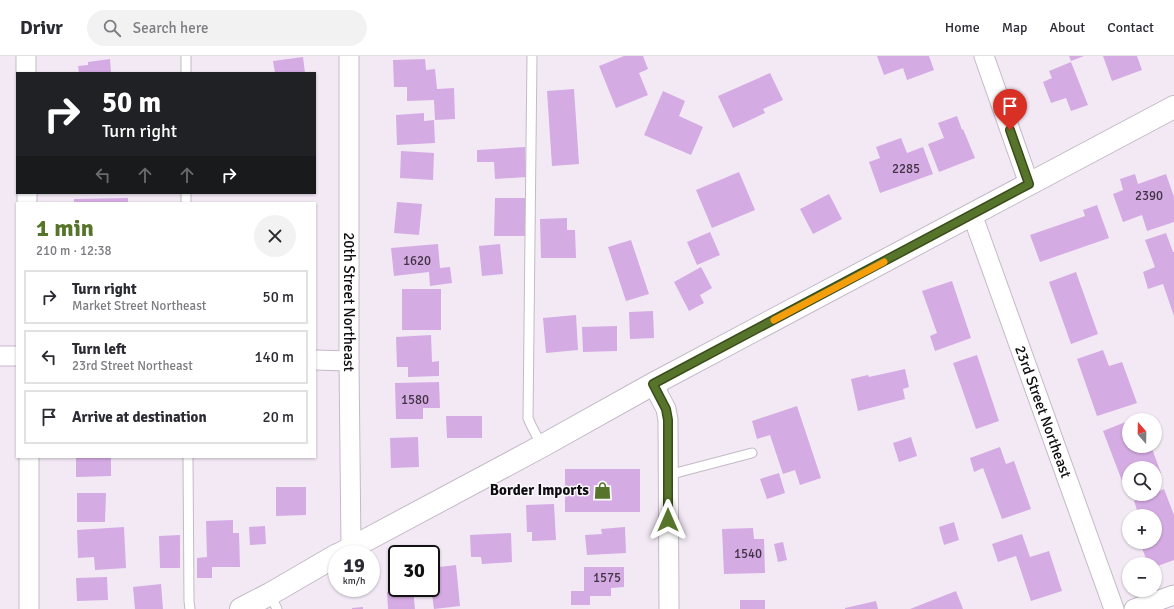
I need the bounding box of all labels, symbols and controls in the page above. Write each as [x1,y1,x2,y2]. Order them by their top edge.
search box [87,10,367,46]
text: Drivr [20,16,63,40]
icon: search [101,17,123,39]
text: Search here [133,19,208,37]
text: Home [945,19,980,36]
text: Map [1002,19,1027,36]
text: About [1049,19,1085,36]
text: Contact [1107,19,1154,36]
text: 50 m [102,86,161,120]
icon: right [36,88,88,140]
pin [993,89,1027,130]
icon: arrive [999,95,1021,117]
text: Turn right [102,120,177,142]
house number: 2285 [892,161,920,177]
icon: left [92,164,114,186]
icon: ahead [134,164,156,186]
icon: ahead [176,164,198,186]
icon: right [218,164,240,186]
house number: 2390 [1135,188,1163,204]
text: 1 min [36,213,94,243]
button: close [254,215,296,257]
street label: 20th Street Northeast [340,232,358,372]
text: 210 m · 12:38 [36,243,112,259]
house number: 1620 [403,253,431,269]
text: Turn right [72,280,137,298]
icon: right [38,286,60,308]
text: 50 m [263,288,294,306]
text: Market Street Northeast [72,298,206,314]
text: Turn left [72,340,126,358]
street label: 23rd Street Northeast [1011,343,1075,480]
icon: left [38,346,60,368]
text: 140 m [254,348,294,366]
text: 23rd Street Northeast [72,358,193,374]
house number: 1580 [401,392,429,408]
icon: arrive [38,406,60,428]
text: Arrive at destination [72,408,207,426]
text: 20 m [263,408,294,426]
north arrow [1122,413,1162,453]
map controls [1122,413,1162,597]
button: search [1122,461,1162,501]
shop icon: Border Imports [592,480,612,500]
place label: Border Imports [490,481,589,499]
position arrow [647,499,689,541]
button: + [1122,509,1162,549]
speed limit sign: 30 [388,545,440,597]
house number: 1540 [734,546,762,562]
text: 19 [343,553,365,578]
button: − [1122,557,1162,597]
house number: 1575 [593,570,621,586]
text: km/h [343,575,365,587]

